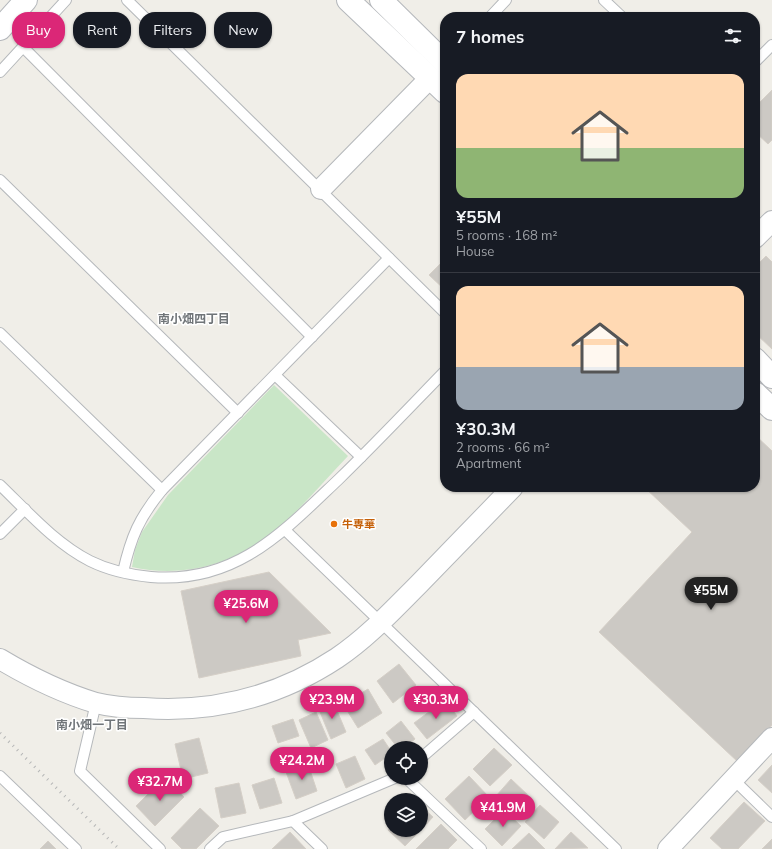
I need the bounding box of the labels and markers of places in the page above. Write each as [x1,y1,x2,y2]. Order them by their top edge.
place label: 牛専華 [342,517,375,531]
marker: 牛専華 [329,519,339,529]
pin: ¥55M [687,577,735,611]
pin: ¥25.6M [213,590,279,624]
pin: ¥23.9M [299,686,365,720]
pin: ¥30.3M [403,686,469,720]
pin: ¥24.2M [269,747,335,781]
pin: ¥32.7M [127,768,193,802]
pin: ¥41.9M [470,794,536,828]

